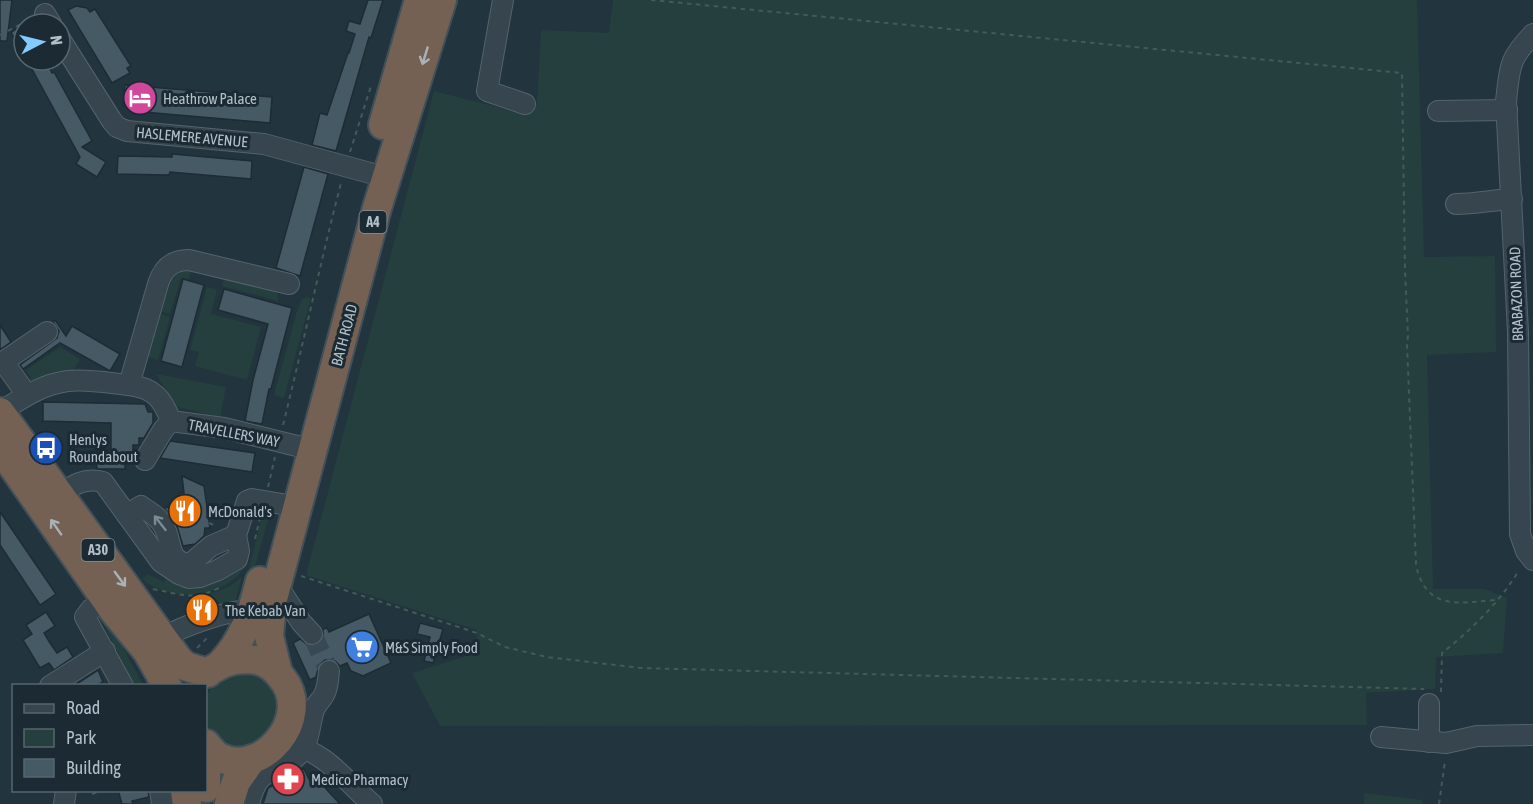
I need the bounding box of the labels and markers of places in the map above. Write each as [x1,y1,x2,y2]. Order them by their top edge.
hotel icon: Heathrow Palace [122,80,158,116]
place label: Heathrow Palace [163,90,257,107]
bus stop icon: Henlys Roundabout [28,430,64,466]
place label: Henlys Roundabout [69,431,138,465]
restaurant icon: McDonald's [167,493,203,529]
place label: McDonald's [208,503,272,520]
restaurant icon: The Kebab Van [184,592,220,628]
place label: The Kebab Van [225,602,306,619]
supermarket icon: M&S Simply Food [344,629,380,665]
place label: M&S Simply Food [385,639,478,656]
pharmacy icon: Medico Pharmacy [270,761,306,797]
place label: Medico Pharmacy [311,771,409,788]

